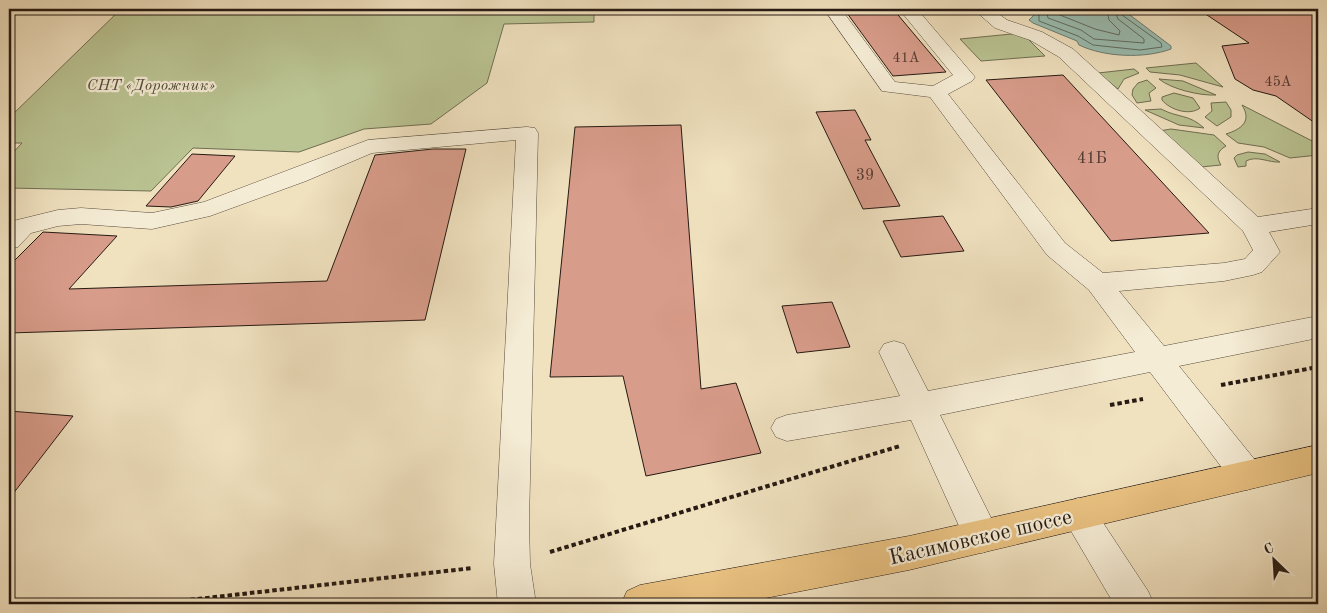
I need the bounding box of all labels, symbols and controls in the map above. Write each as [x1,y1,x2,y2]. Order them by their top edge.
house number: 41А [893,51,920,65]
house number: 45А [1265,75,1292,89]
park label: СНТ «Дорожник» [87,78,215,94]
house number: 41Б [1077,151,1107,167]
house number: 39 [856,168,874,184]
street label: Касимовское шоссе [887,506,1074,570]
north arrow [1250,536,1300,586]
text: С [1262,541,1276,557]

